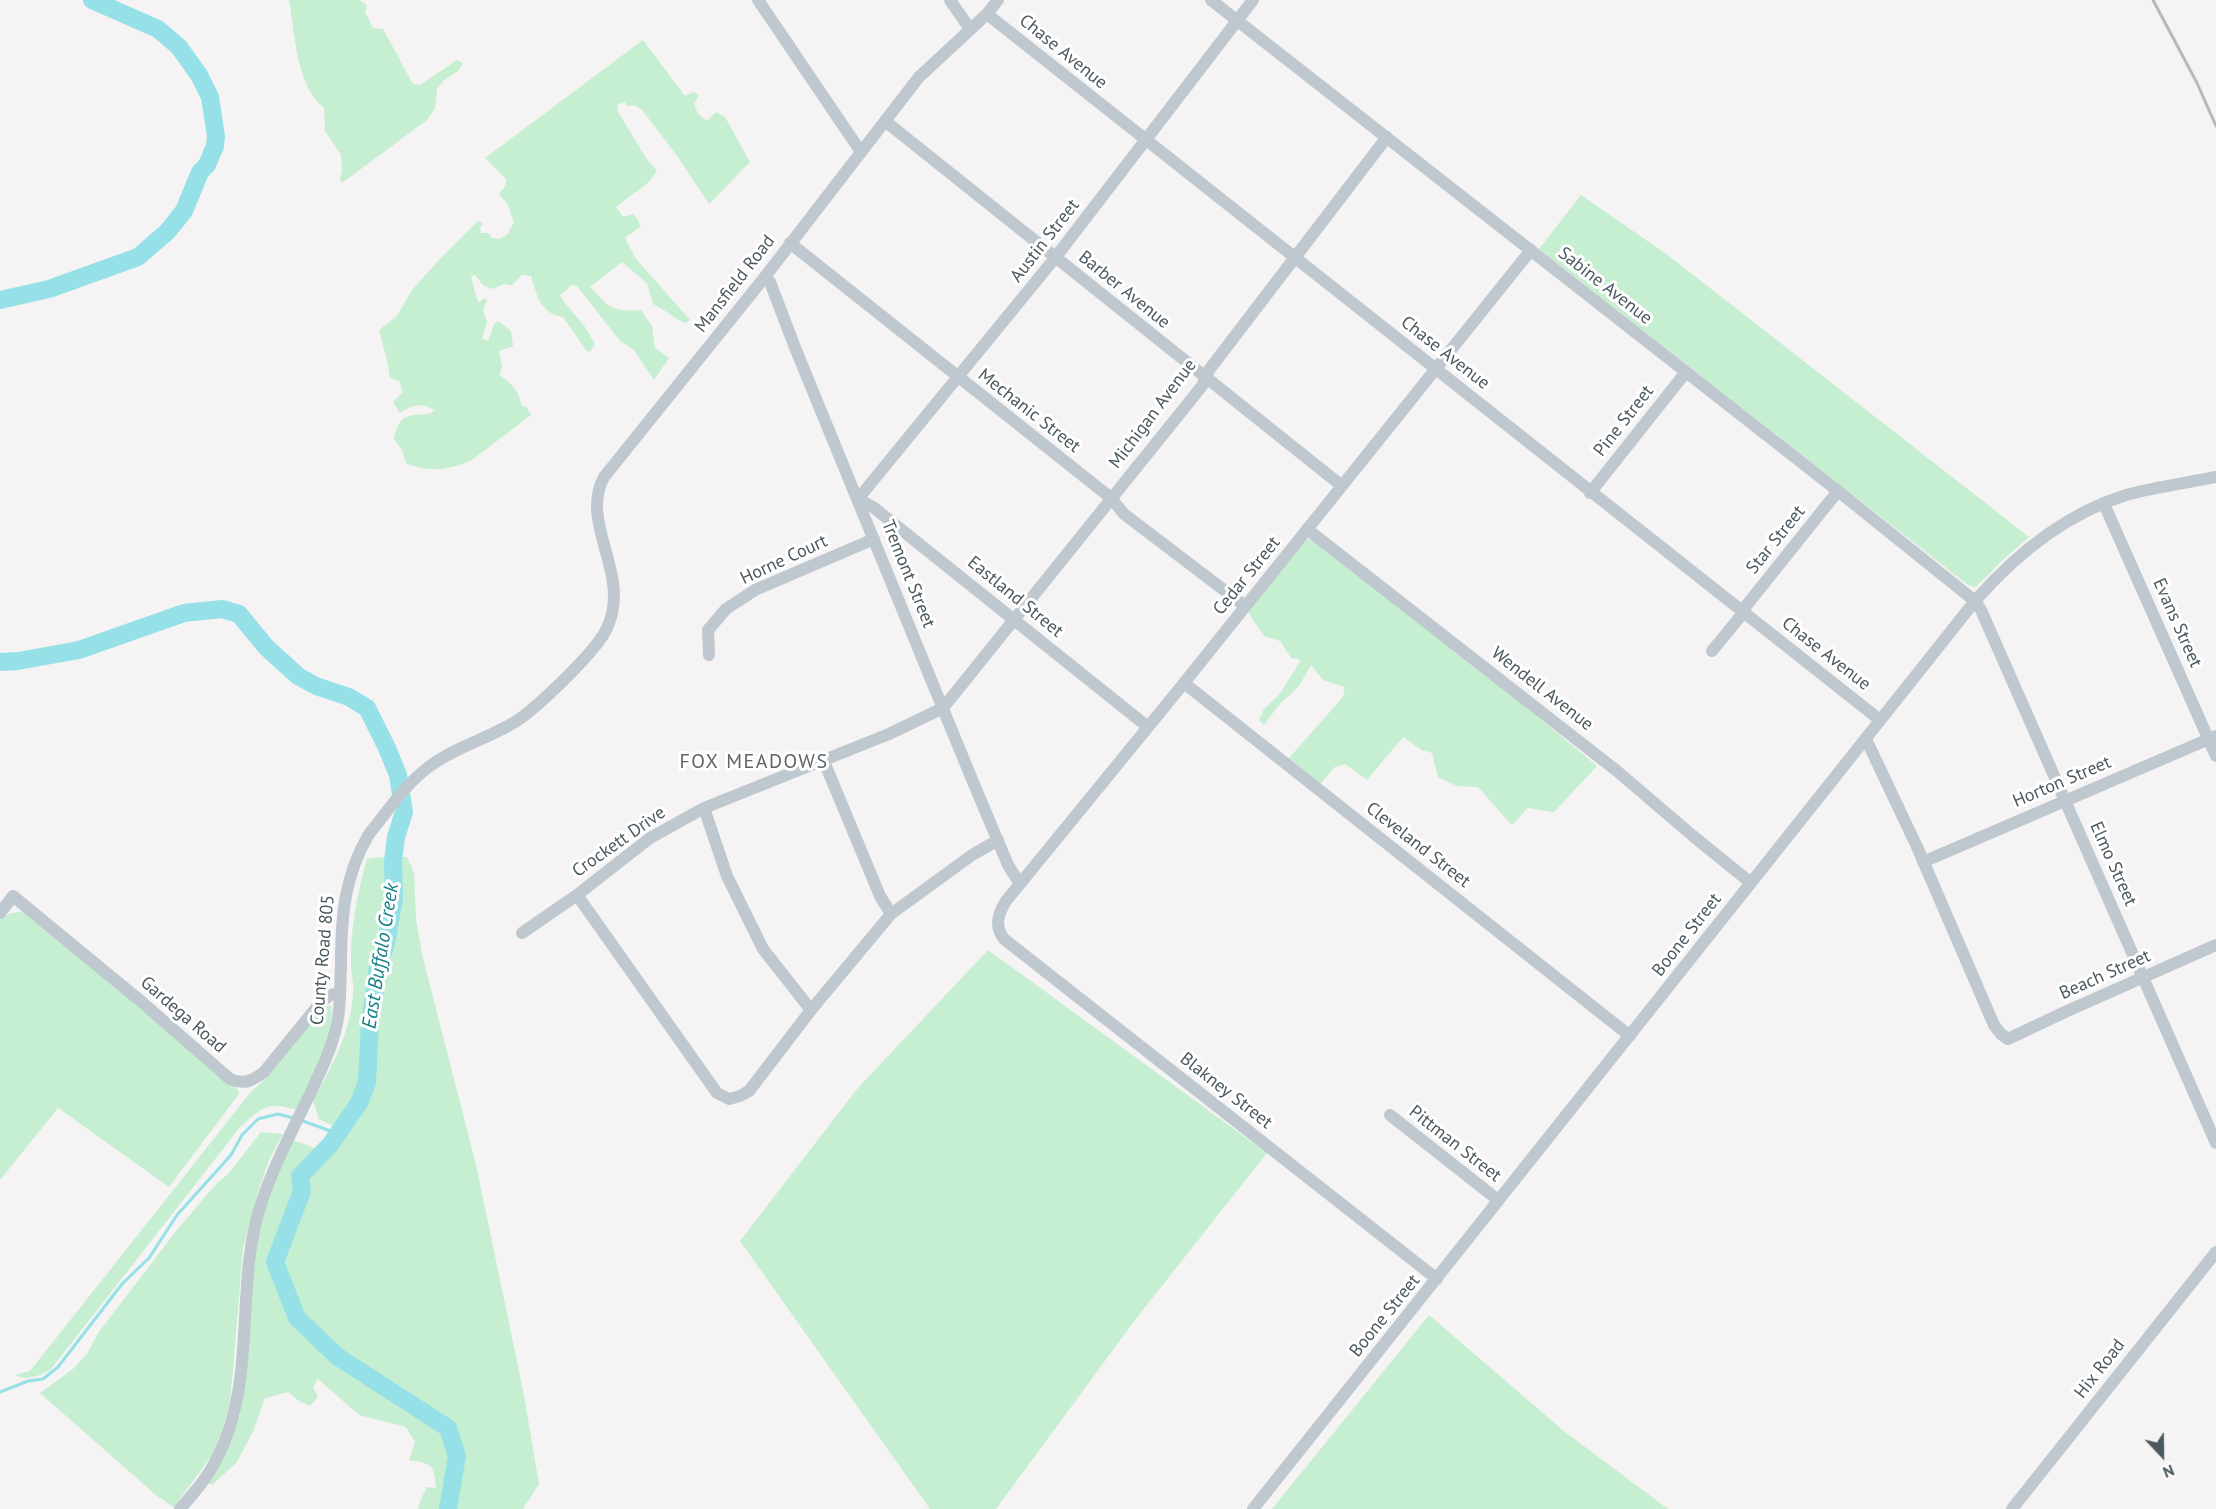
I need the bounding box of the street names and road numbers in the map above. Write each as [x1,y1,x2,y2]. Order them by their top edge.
street label: Chase Avenue [1015,10,1111,94]
street label: Austin Street [1006,195,1084,287]
street label: Mansfield Road [690,231,780,337]
street label: Sabine Avenue [1554,243,1656,329]
street label: Barber Avenue [1074,247,1174,333]
street label: Chase Avenue [1396,312,1494,394]
street label: Michigan Avenue [1105,355,1201,473]
street label: Mechanic Street [974,364,1084,458]
street label: Pine Street [1589,381,1659,461]
street label: Star Street [1742,502,1810,578]
street label: Tremont Street [877,517,939,631]
street label: Horne Court [737,530,831,590]
street label: Cedar Street [1209,533,1285,619]
street label: Eastland Street [963,552,1067,642]
street label: Evans Street [2148,575,2206,671]
street label: Chase Avenue [1777,613,1875,695]
street label: Wendell Avenue [1487,642,1597,736]
street label: Horton Street [2010,752,2114,812]
street label: Cleveland Street [1362,798,1474,892]
street label: Crockett Drive [568,802,670,882]
street label: Elmo Street [2085,819,2141,909]
street label: Boone Street [1648,889,1726,981]
street label: County Road 805 [307,894,339,1026]
street label: Beach Street [2056,945,2154,1005]
street label: Gardega Road [136,972,230,1058]
street label: Blakney Street [1176,1048,1276,1134]
street label: Pittman Street [1405,1101,1505,1187]
street label: Boone Street [1345,1271,1425,1361]
street label: Hix Road [2070,1335,2130,1403]

